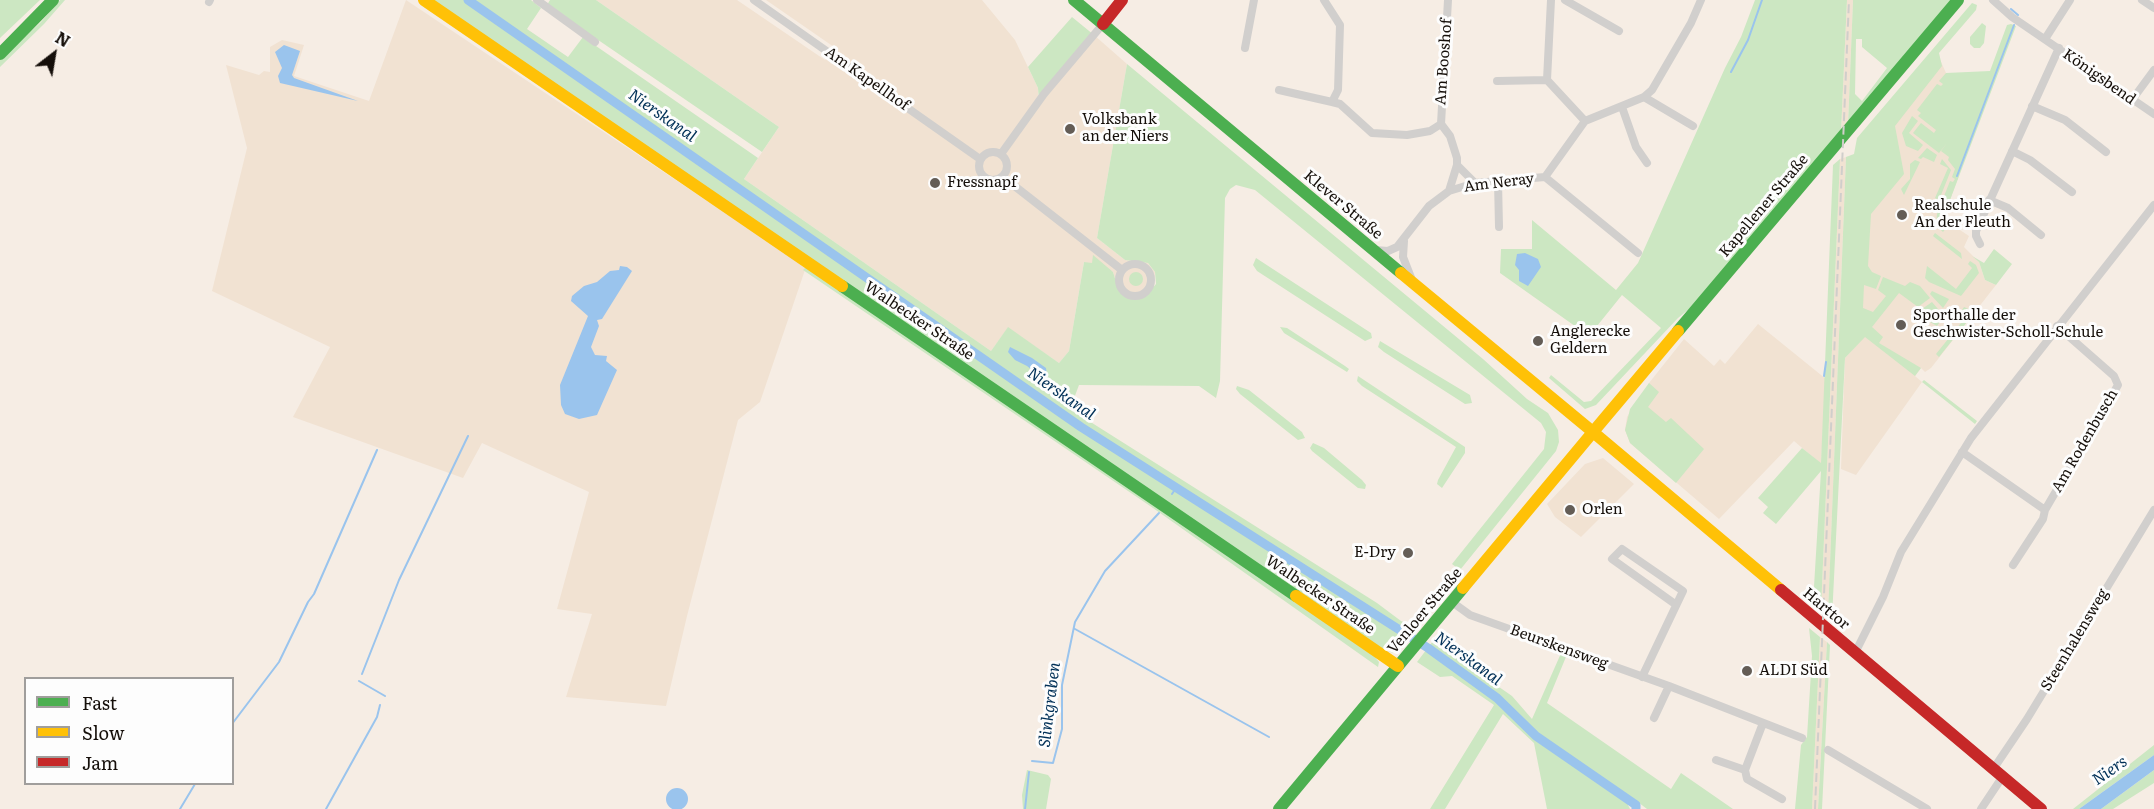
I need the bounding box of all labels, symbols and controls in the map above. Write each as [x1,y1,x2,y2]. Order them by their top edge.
street label: Am Booshof [1432,18,1456,106]
north arrow [24,24,84,84]
text: N [51,25,75,52]
street label: Am Kapellhof [821,43,913,115]
street label: Königsbend [2059,45,2139,109]
water label: Nierskanal [624,86,700,146]
place label: Volksbank an der Niers [1082,111,1168,146]
marker: Volksbank an der Niers [1063,122,1077,136]
street label: Kapellener Straße [1716,151,1812,261]
street label: Klever Straße [1300,167,1386,243]
street label: Am Neray [1463,170,1535,196]
place label: Fressnapf [947,174,1017,192]
marker: Fressnapf [928,176,942,190]
place label: Realschule An der Fleuth [1914,197,2011,232]
marker: Realschule An der Fleuth [1895,208,1909,222]
street label: Walbecker Straße [861,278,977,364]
place label: Sporthalle der Geschwister-Scholl-Schule [1913,307,2103,342]
marker: Sporthalle der Geschwister-Scholl-Schule [1894,318,1908,332]
place label: Anglerecke Geldern [1550,323,1630,358]
marker: Anglerecke Geldern [1531,334,1545,348]
water label: Nierskanal [1023,364,1099,424]
street label: Am Rodenbusch [2048,386,2122,496]
place label: Orlen [1582,501,1623,519]
marker: Orlen [1563,503,1577,517]
place label: E-Dry [1354,544,1396,562]
marker: E-Dry [1401,546,1415,560]
street label: Walbecker Straße [1262,552,1378,638]
street label: Venloer Straße [1384,565,1466,657]
street label: Harttor [1799,584,1853,634]
street label: Steenhalensweg [2037,586,2113,694]
street label: Beurskensweg [1508,621,1610,673]
water label: Nierskanal [1431,628,1505,690]
water label: Slinkgraben [1035,661,1065,749]
place label: ALDI Süd [1759,662,1828,680]
marker: ALDI Süd [1740,664,1754,678]
legend [24,677,234,785]
text: Fast [82,689,117,716]
text: Slow [82,719,124,746]
text: Jam [82,749,118,776]
water label: Niers [2089,752,2131,790]

